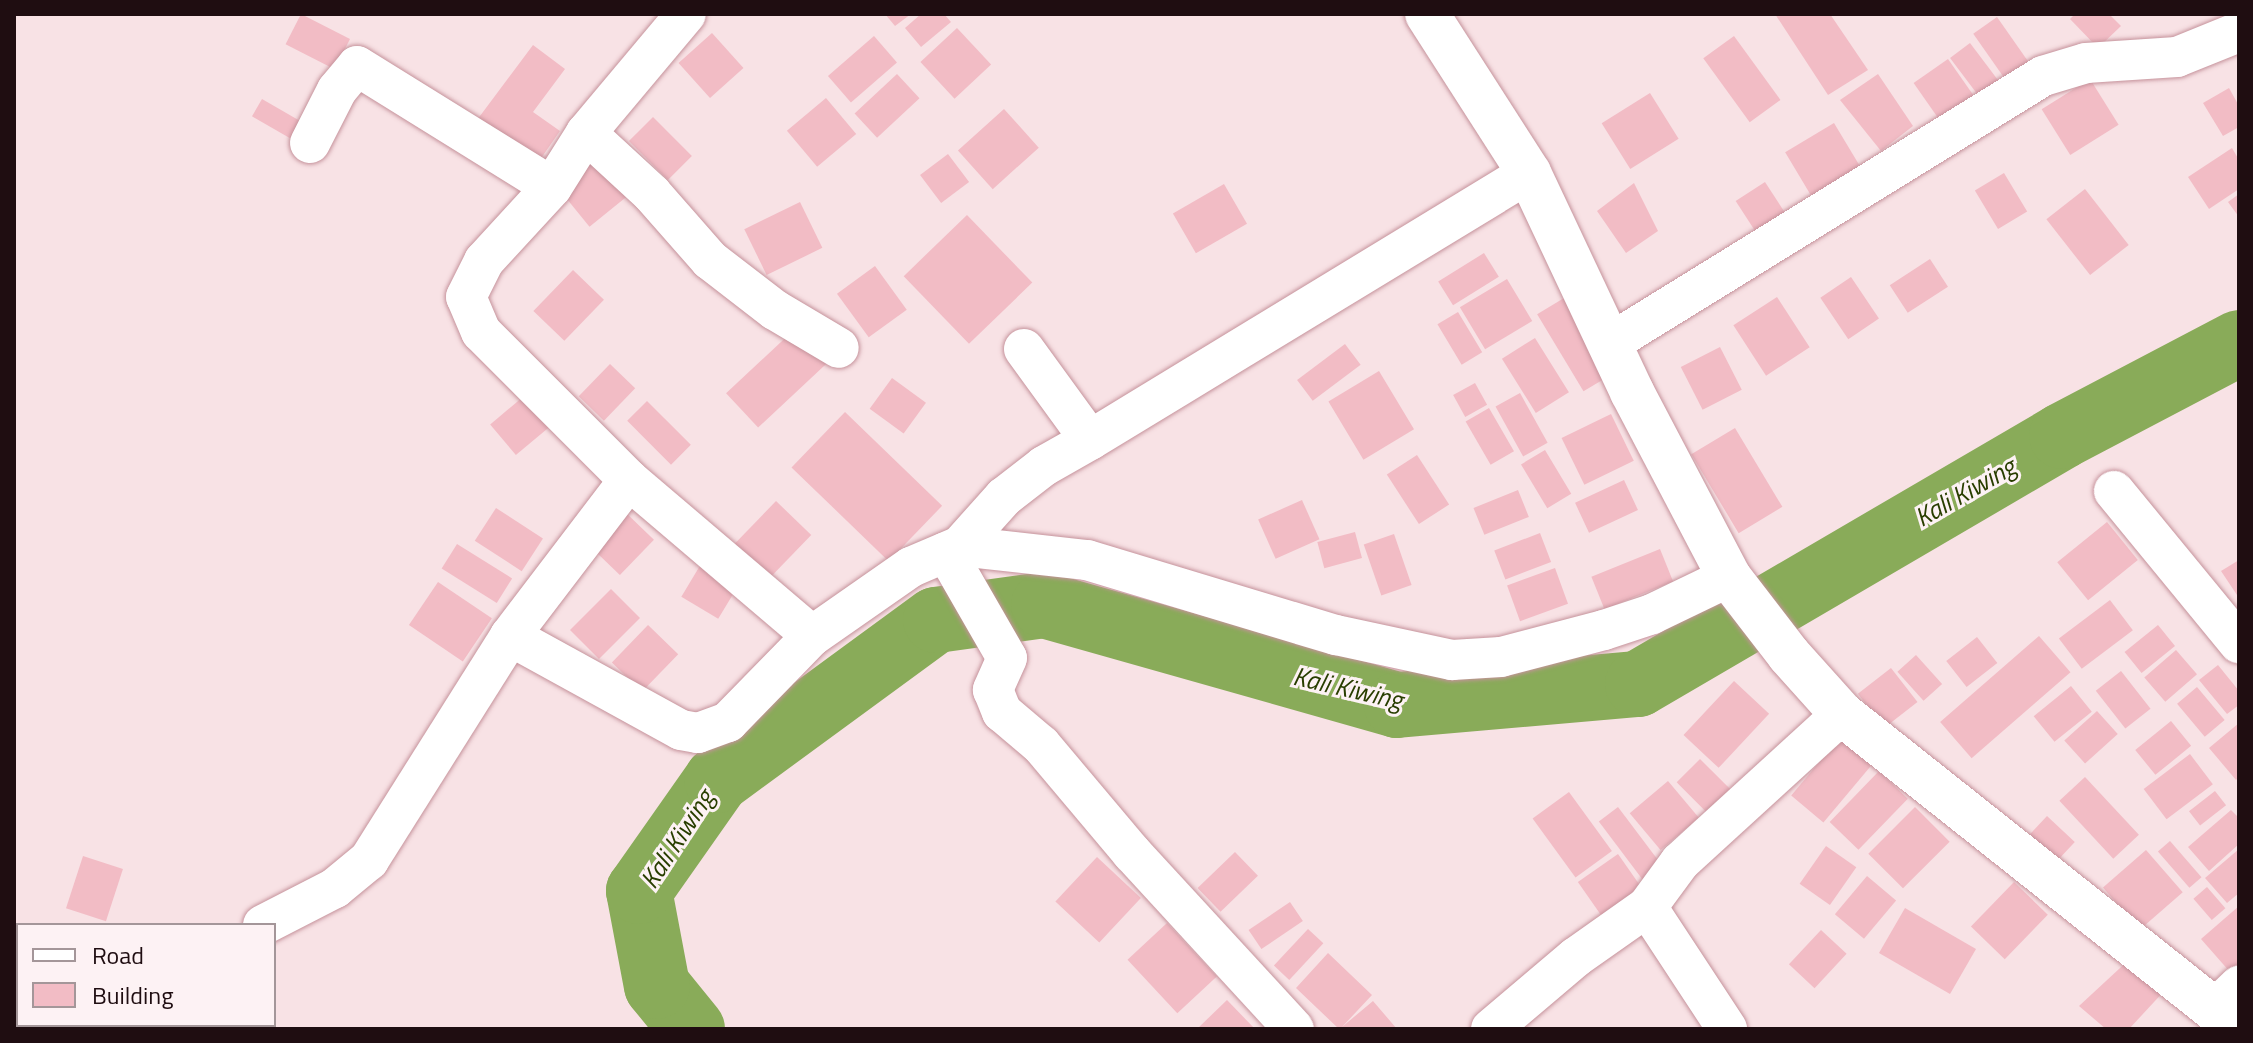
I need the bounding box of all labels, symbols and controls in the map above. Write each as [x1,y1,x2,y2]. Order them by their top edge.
water label: Kali Kiwing [1909,451,2021,533]
water label: Kali Kiwing [1290,660,1406,716]
water label: Kali Kiwing [634,784,720,894]
legend [16,923,276,1027]
text: Road [92,937,144,973]
text: Building [92,977,174,1013]

